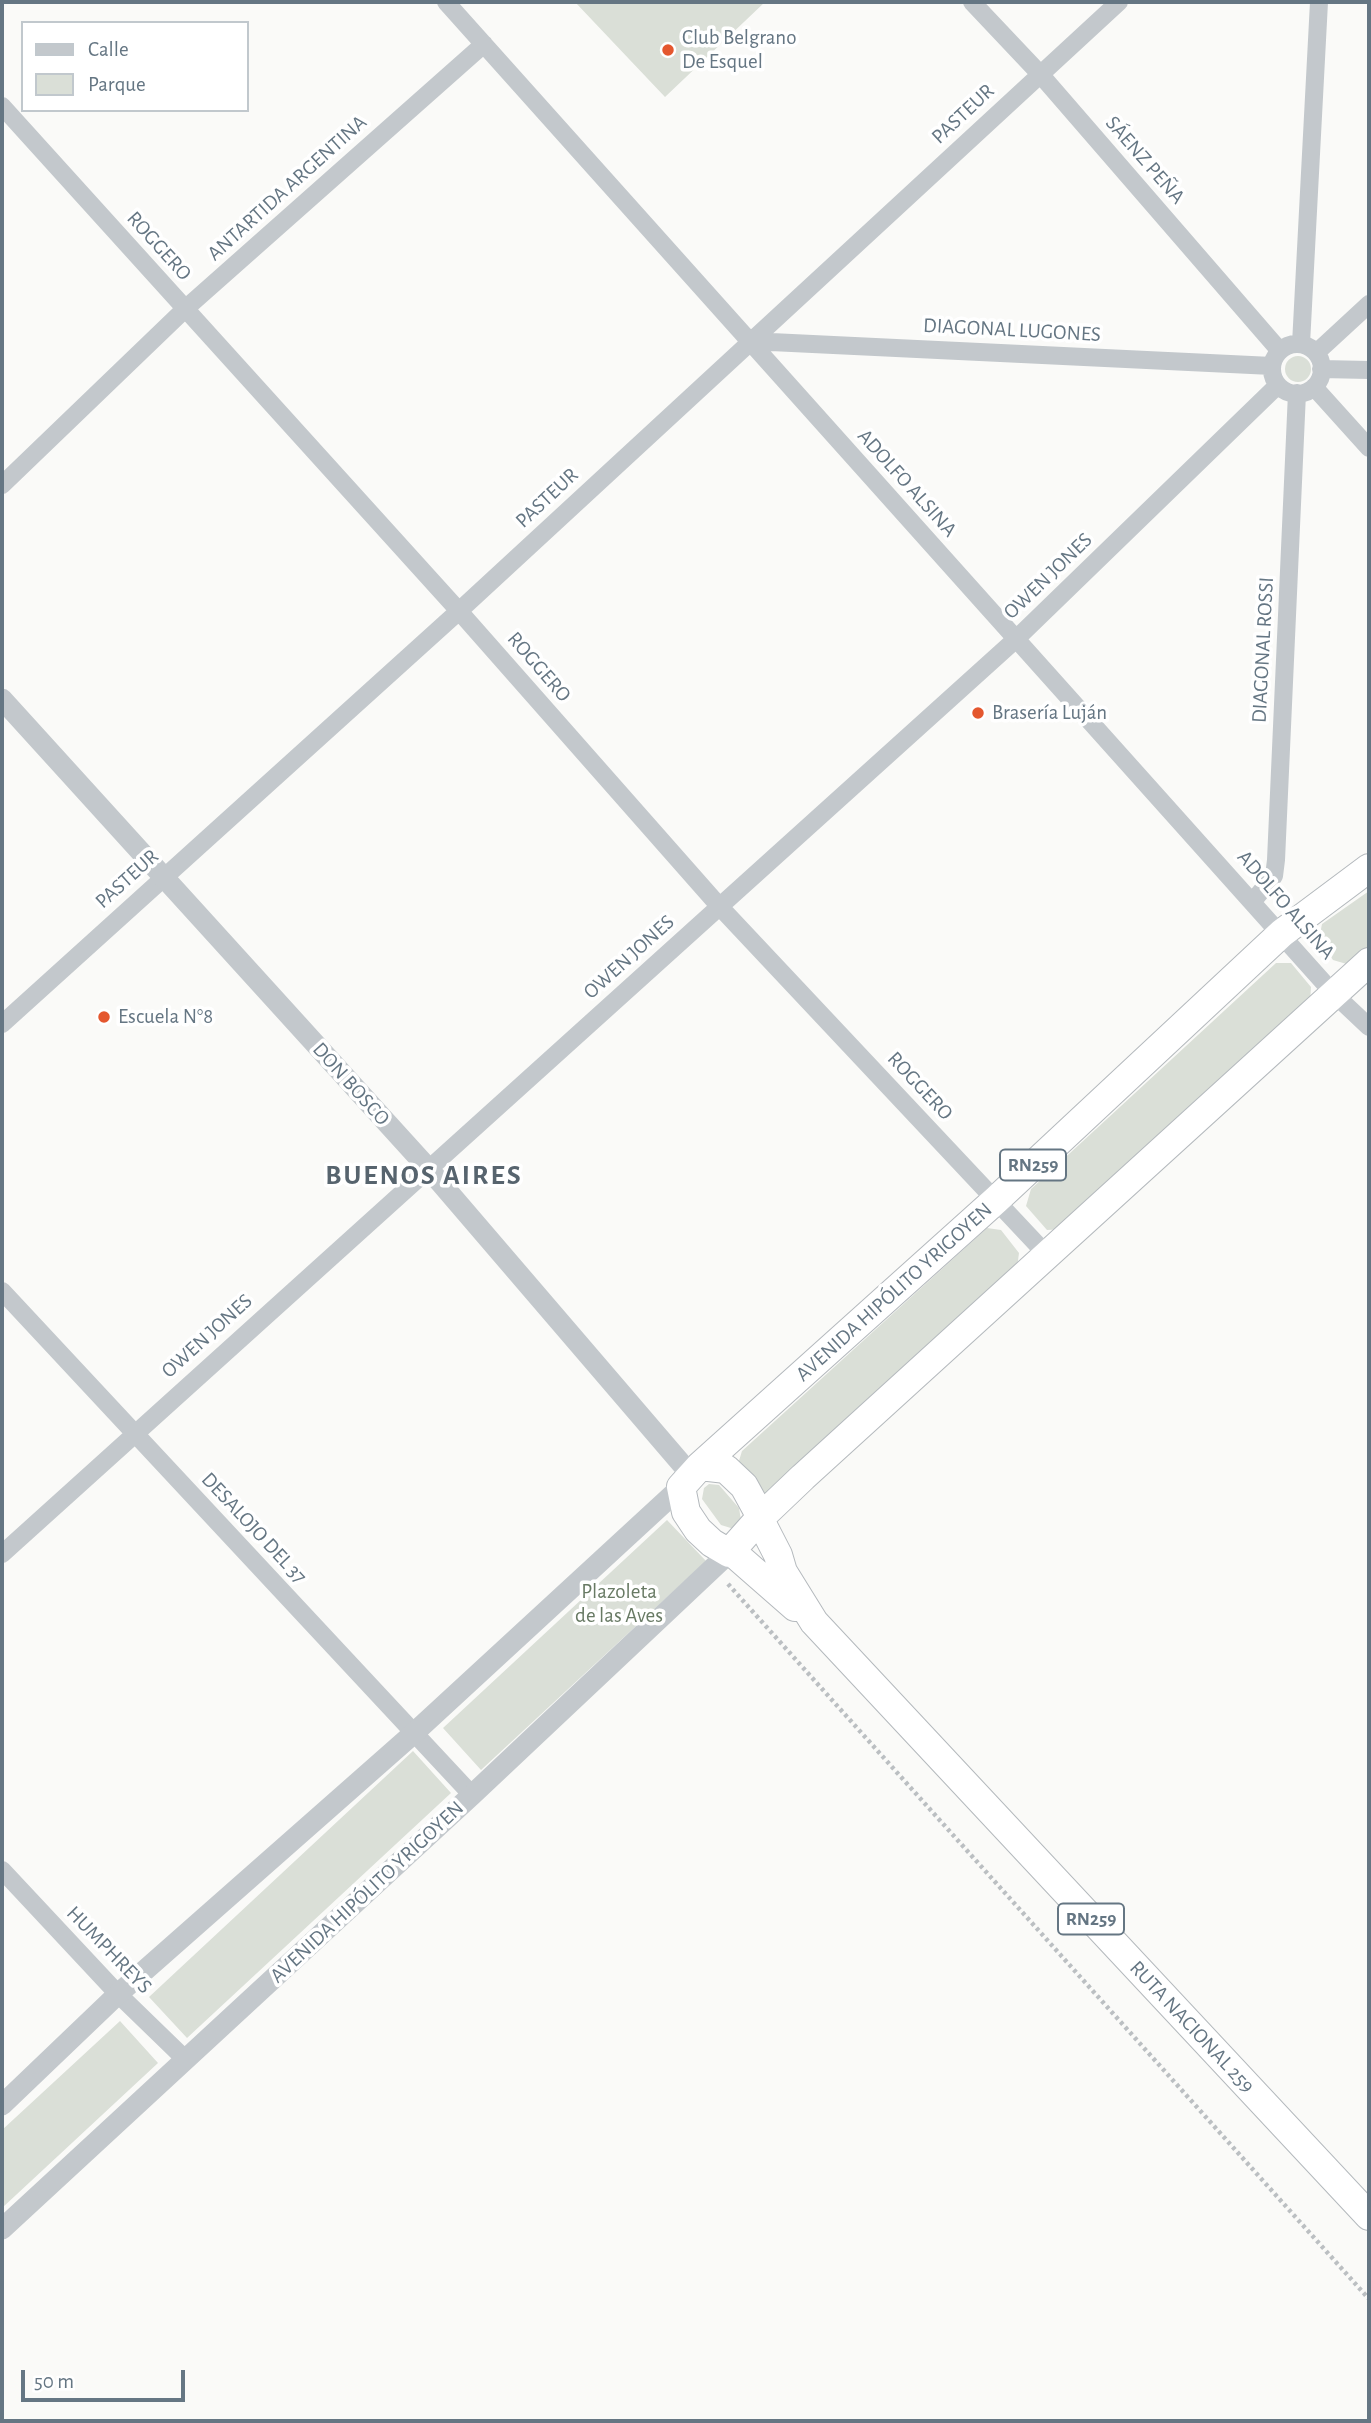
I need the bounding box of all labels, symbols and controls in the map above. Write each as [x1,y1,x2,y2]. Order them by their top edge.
legend [21,21,248,112]
place label: Club Belgrano De Esquel [682,25,796,75]
text: Calle [88,39,129,60]
marker: Club Belgrano De Esquel [660,42,676,58]
text: Parque [88,74,146,95]
street label: PASTEUR [926,79,1000,149]
street label: ANTARTIDA ARGENTINA [202,110,372,266]
street label: SÁENZ PEÑA [1100,111,1190,209]
street label: ROGGERO [121,206,197,286]
street label: DIAGONAL LUGONES [923,313,1101,347]
street label: ADOLFO ALSINA [852,424,962,542]
street label: PASTEUR [510,463,584,533]
street label: OWEN JONES [998,527,1098,625]
street label: DIAGONAL ROSSI [1247,576,1279,724]
street label: ROGGERO [502,627,576,707]
place label: Brasería Luján [992,700,1107,726]
marker: Brasería Luján [970,705,986,721]
street label: PASTEUR [90,844,164,914]
street label: ADOLFO ALSINA [1232,845,1340,965]
street label: OWEN JONES [578,910,680,1004]
place label: Escuela N°8 [118,1004,213,1030]
marker: Escuela N°8 [96,1009,112,1025]
street label: DON BOSCO [307,1037,395,1131]
street label: ROGGERO [882,1046,958,1126]
road number: RN259 [1000,1149,1066,1180]
district label: BUENOS AIRES [327,1159,521,1193]
street label: AVENIDA HIPÓLITO YRIGOYEN [791,1197,997,1387]
street label: OWEN JONES [156,1289,258,1383]
street label: DESALOJO DEL 37 [196,1467,312,1589]
park label: Plazoleta de las Aves [575,1579,663,1629]
street label: AVENIDA HIPÓLITO YRIGOYEN [265,1796,469,1988]
street label: HUMPHREYS [61,1901,157,1999]
road number: RN259 [1058,1904,1124,1935]
street label: RUTA NACIONAL 259 [1124,1956,1260,2098]
scale bar [24,2356,189,2400]
text: 50 m [34,2371,74,2392]

